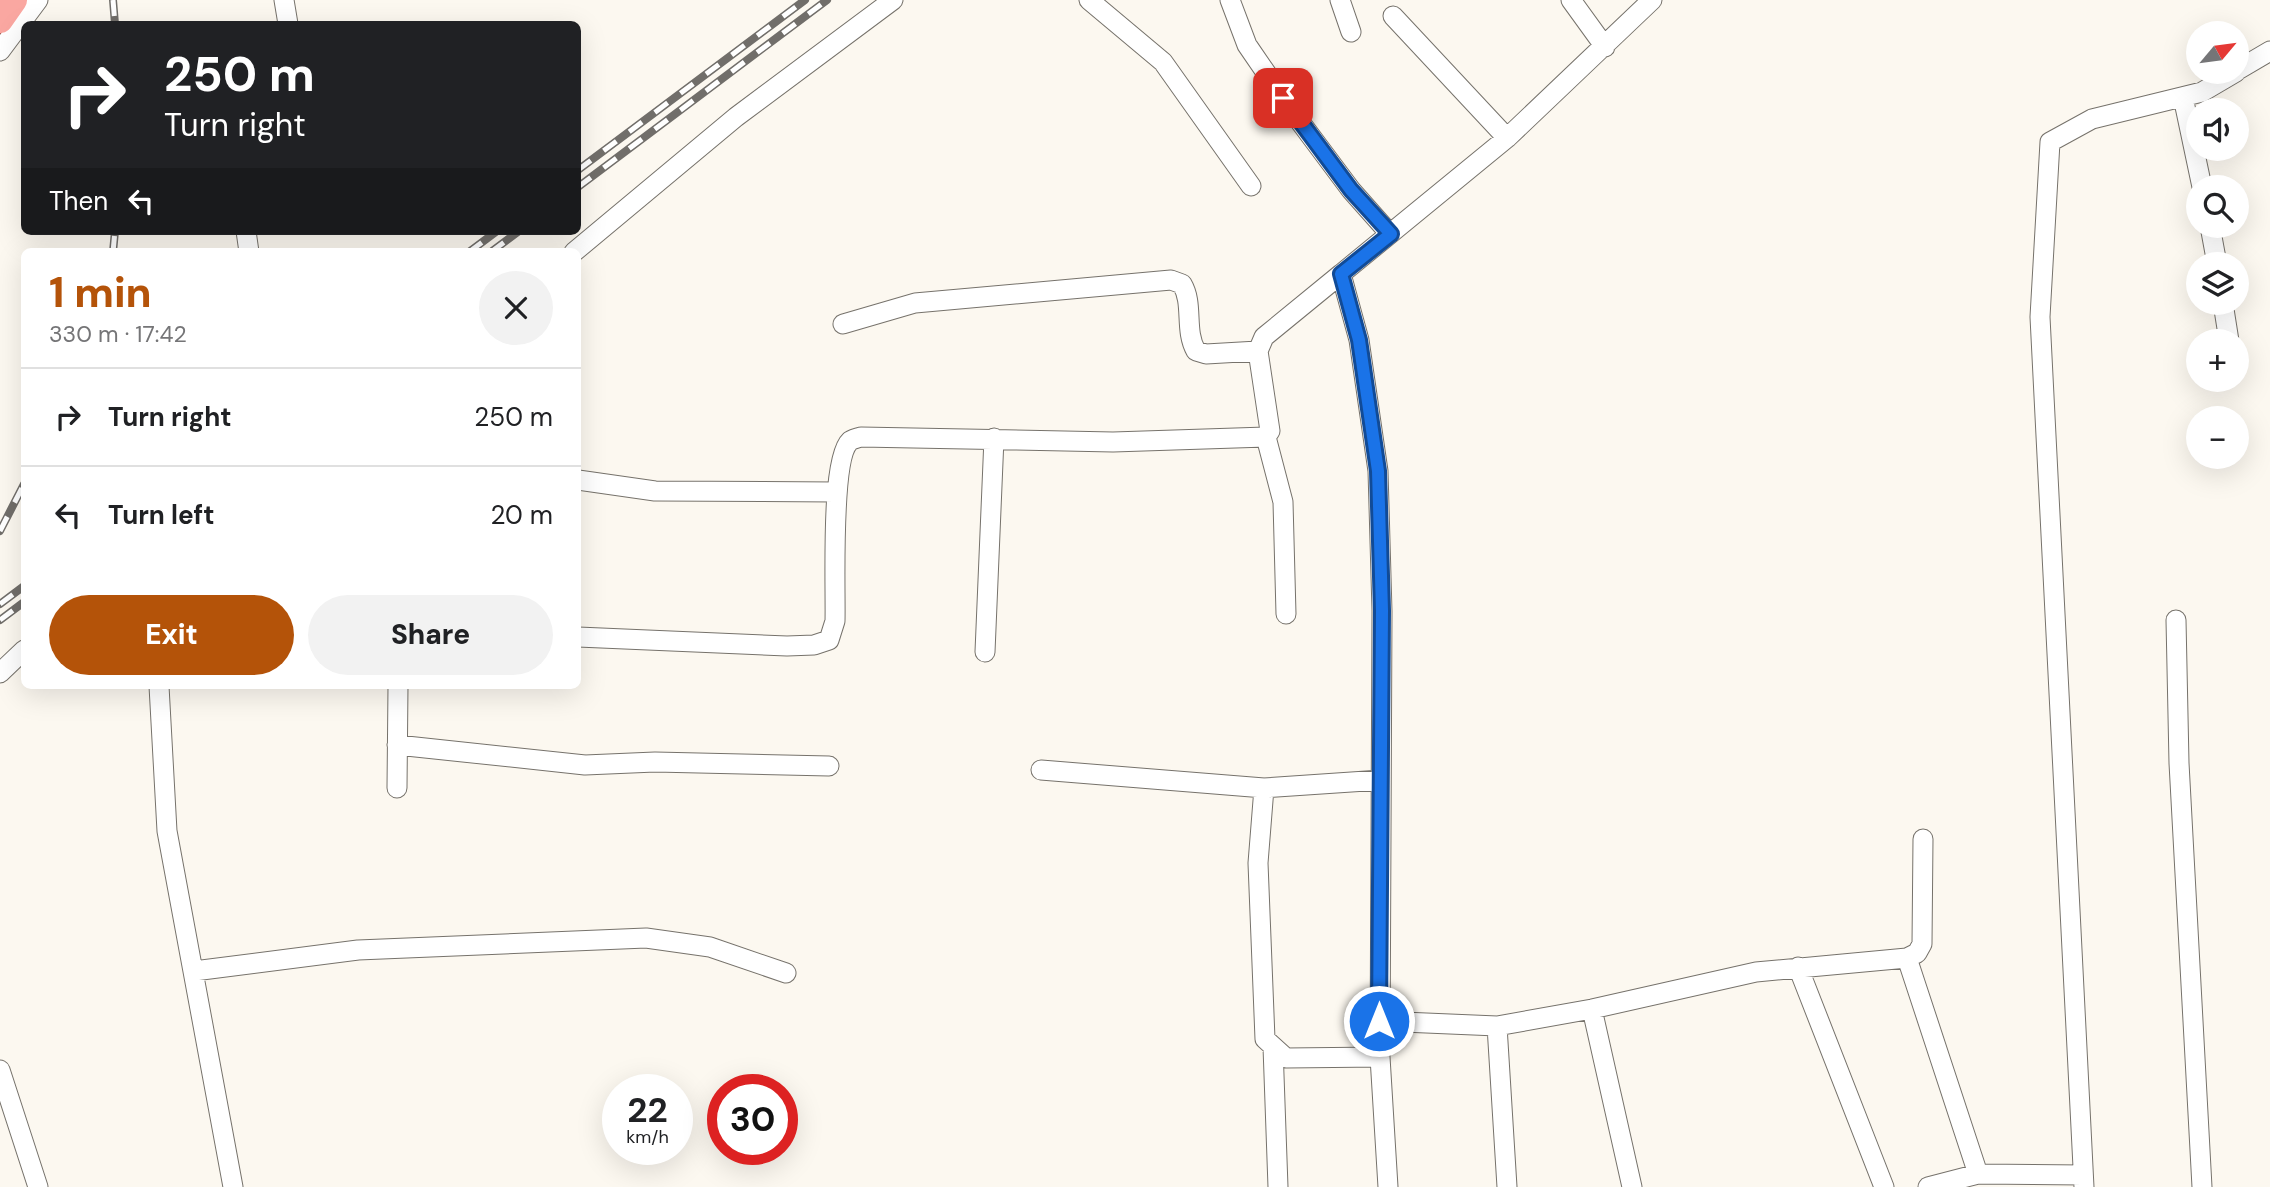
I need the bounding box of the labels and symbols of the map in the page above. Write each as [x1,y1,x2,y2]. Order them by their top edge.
north arrow [2186,21,2249,84]
pin [1253,68,1313,128]
position arrow [1342,984,1416,1058]
speed limit sign: 30 [707,1074,798,1165]

